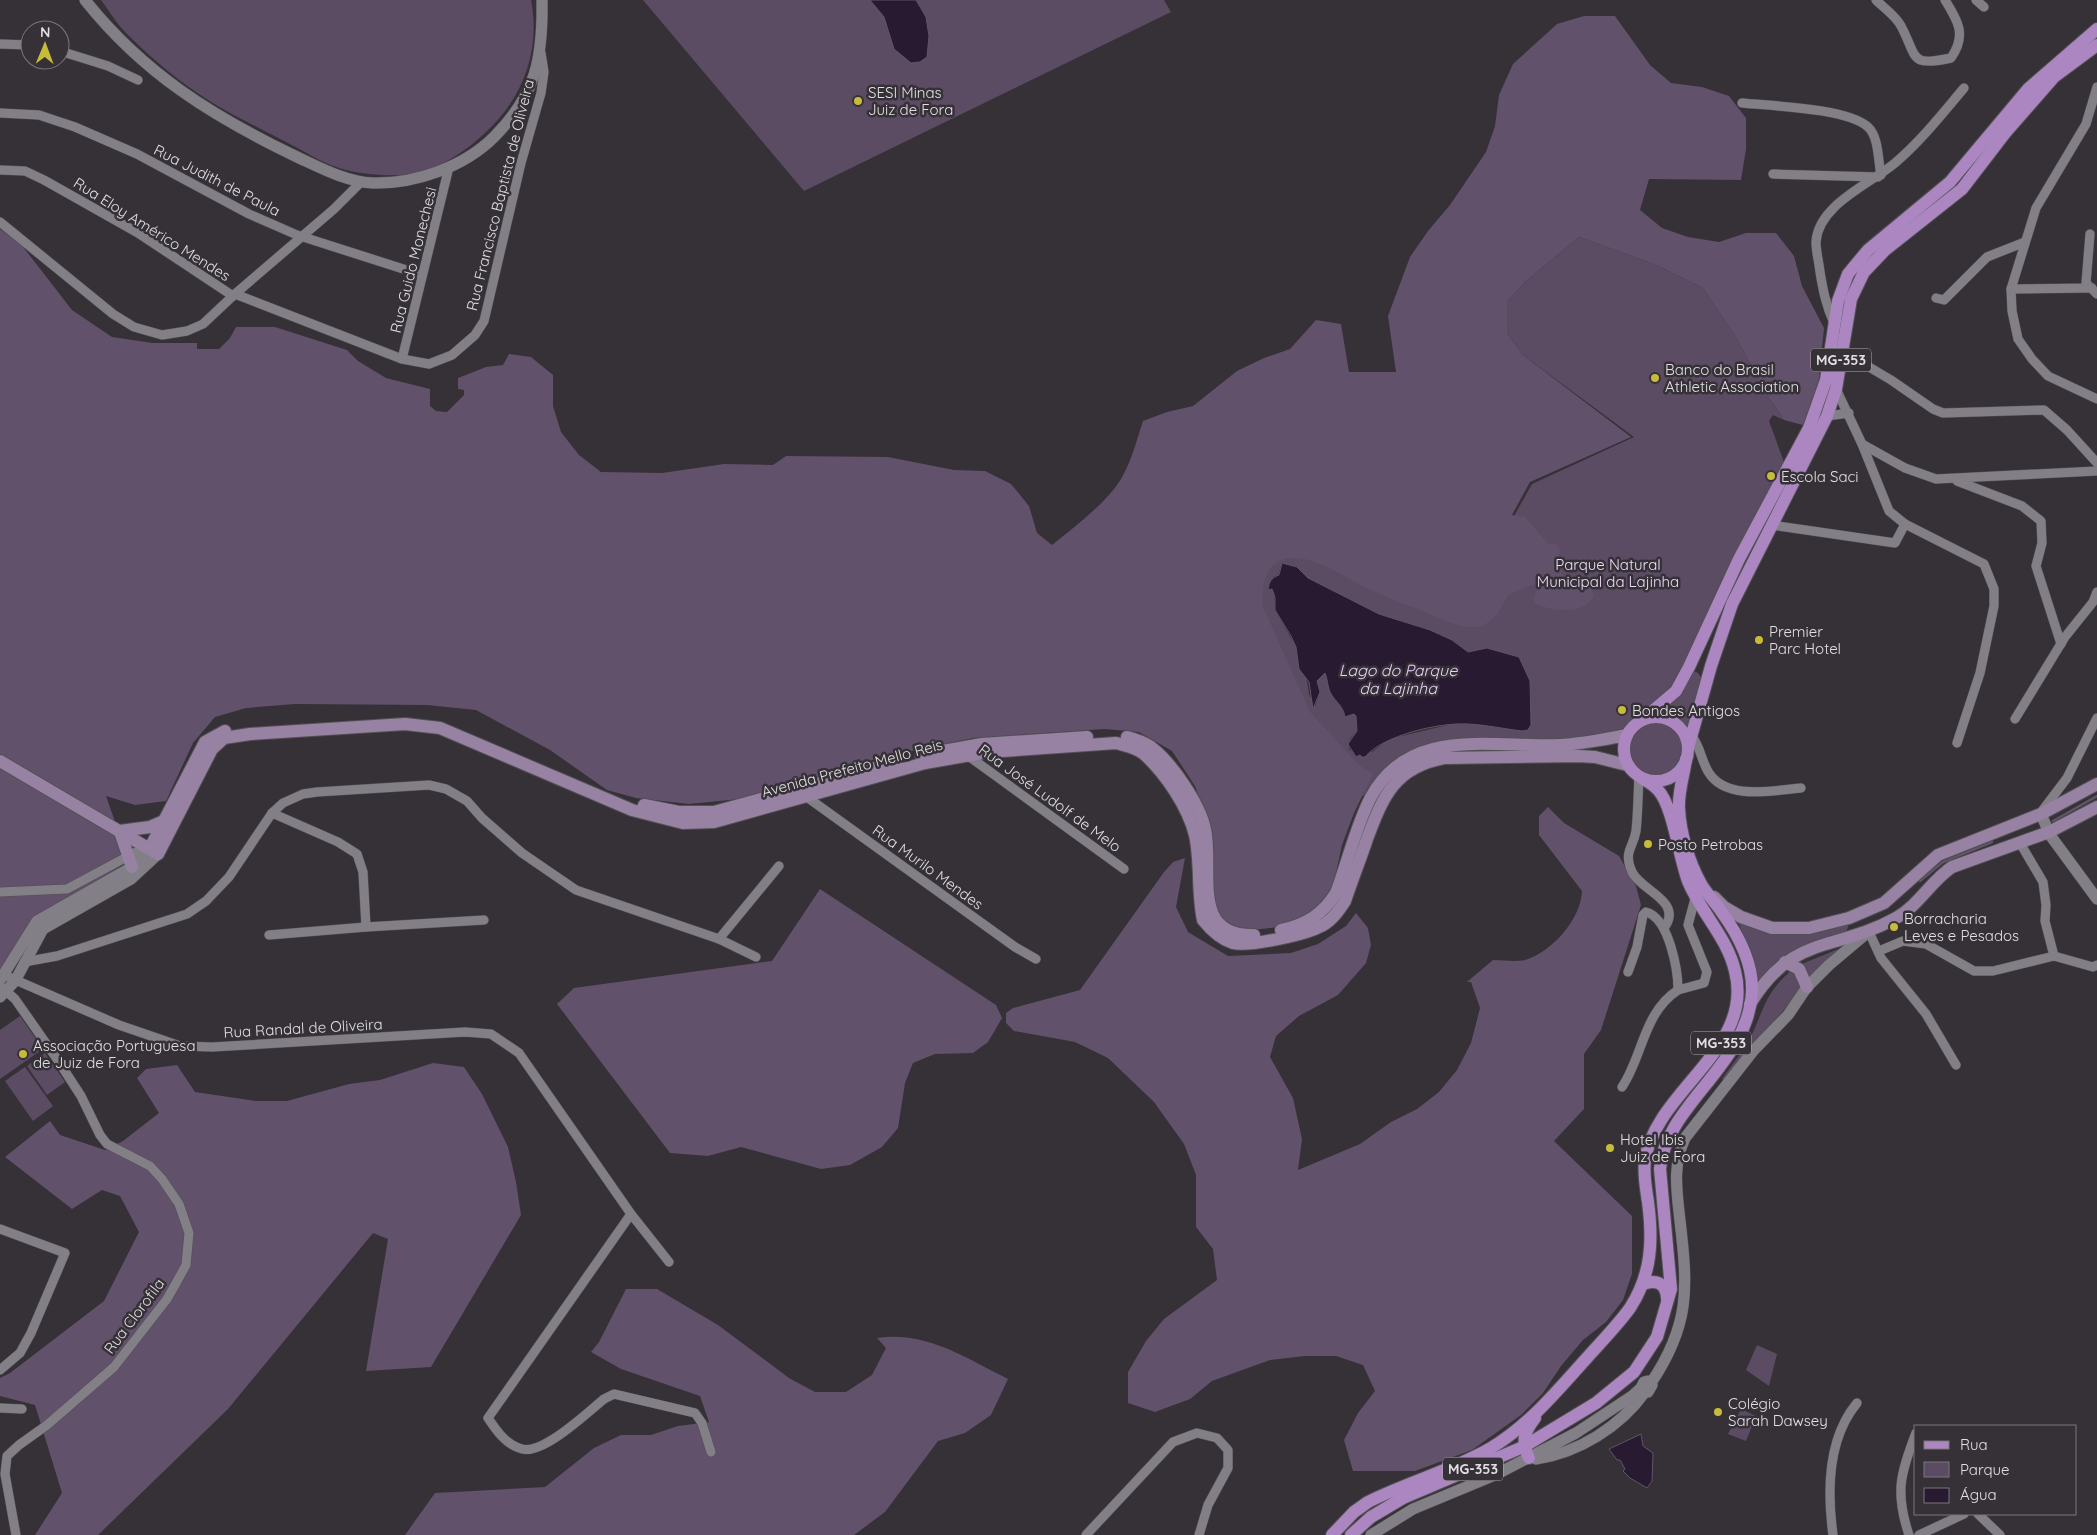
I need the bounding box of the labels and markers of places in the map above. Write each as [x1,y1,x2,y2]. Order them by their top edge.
place label: SESI Minas Juiz de Fora [868,83,953,119]
marker: SESI Minas Juiz de Fora [852,95,864,107]
place label: Banco do Brasil Athletic Association [1665,360,1799,396]
marker: Banco do Brasil Athletic Association [1649,372,1661,384]
place label: Escola Saci [1781,467,1859,486]
marker: Escola Saci [1765,470,1777,482]
place label: Premier Parc Hotel [1769,622,1841,658]
marker: Premier Parc Hotel [1753,634,1765,646]
place label: Bondes Antigos [1632,701,1740,720]
marker: Bondes Antigos [1616,704,1628,716]
place label: Posto Petrobas [1658,835,1763,854]
marker: Posto Petrobas [1642,838,1654,850]
place label: Borracharia Leves e Pesados [1904,909,2019,945]
marker: Borracharia Leves e Pesados [1888,921,1900,933]
place label: Associação Portuguesa de Juiz de Fora [33,1036,196,1072]
marker: Associação Portuguesa de Juiz de Fora [17,1048,29,1060]
place label: Hotel Ibis Juiz de Fora [1620,1130,1705,1166]
marker: Hotel Ibis Juiz de Fora [1604,1142,1616,1154]
place label: Colégio Sarah Dawsey [1728,1394,1828,1430]
marker: Colégio Sarah Dawsey [1712,1406,1724,1418]

